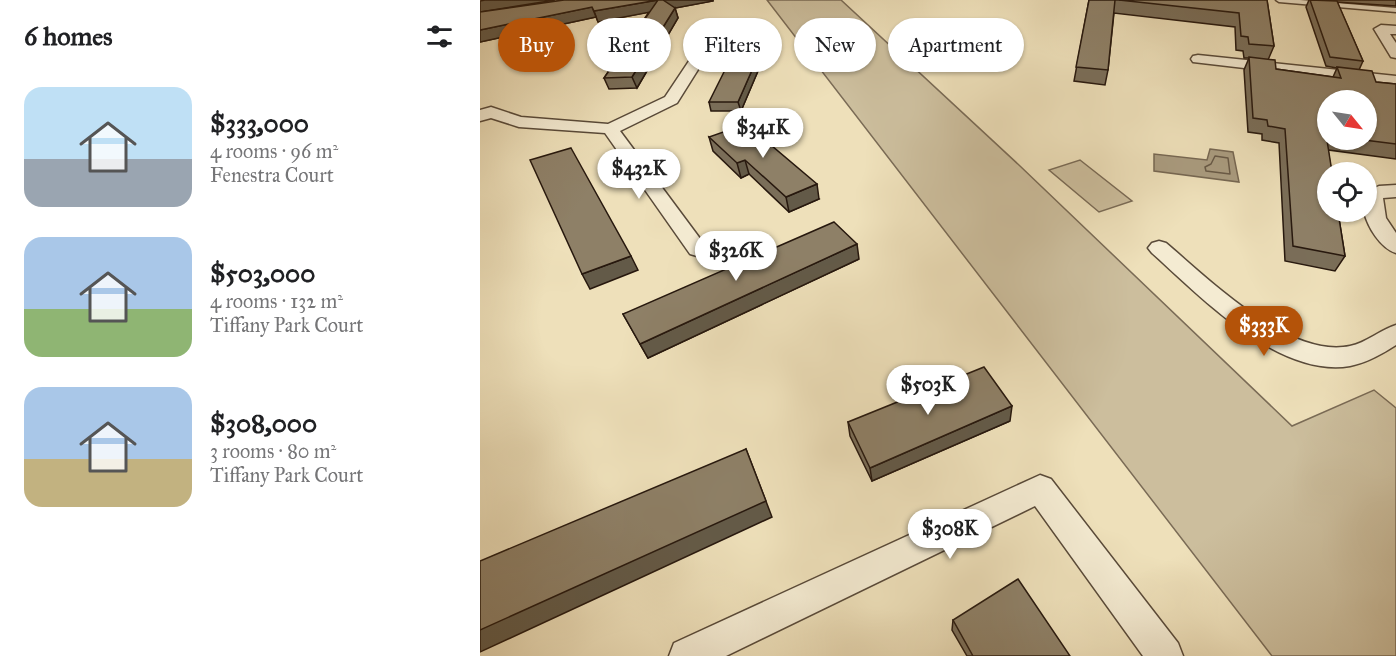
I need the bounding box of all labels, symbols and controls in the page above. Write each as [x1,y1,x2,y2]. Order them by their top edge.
chip: Buy [498,18,575,72]
chip: Rent [587,18,671,72]
chip: Filters [683,18,782,72]
chip: New [794,18,876,72]
chip: Apartment [888,18,1024,72]
text: 6 homes [24,20,113,52]
icon: filters [423,20,456,53]
north arrow [1317,90,1377,150]
map controls [1317,90,1377,222]
text: $333,000 [210,107,309,139]
pin: $341K [721,108,805,159]
icon: home [72,111,144,183]
text: $341K [736,115,790,139]
text: 4 rooms · 96 m² [210,139,338,163]
pin: $432K [597,149,681,200]
text: $432K [611,156,667,180]
button: locate [1317,162,1377,222]
text: Fenestra Court [210,163,334,187]
pin: $326K [694,231,778,282]
text: $326K [709,238,763,262]
text: $503,000 [210,257,315,289]
icon: home [72,261,144,333]
text: 4 rooms · 132 m² [210,289,343,313]
pin: $333K [1222,306,1306,357]
text: Tiffany Park Court [210,313,363,337]
text: $333K [1239,313,1289,337]
pin: $503K [886,365,970,416]
text: $503K [900,372,956,396]
text: $308,000 [210,407,317,439]
icon: home [72,411,144,483]
text: 3 rooms · 80 m² [210,439,336,463]
text: Tiffany Park Court [210,463,363,487]
pin: $308K [908,509,992,560]
text: $308K [922,516,978,540]

